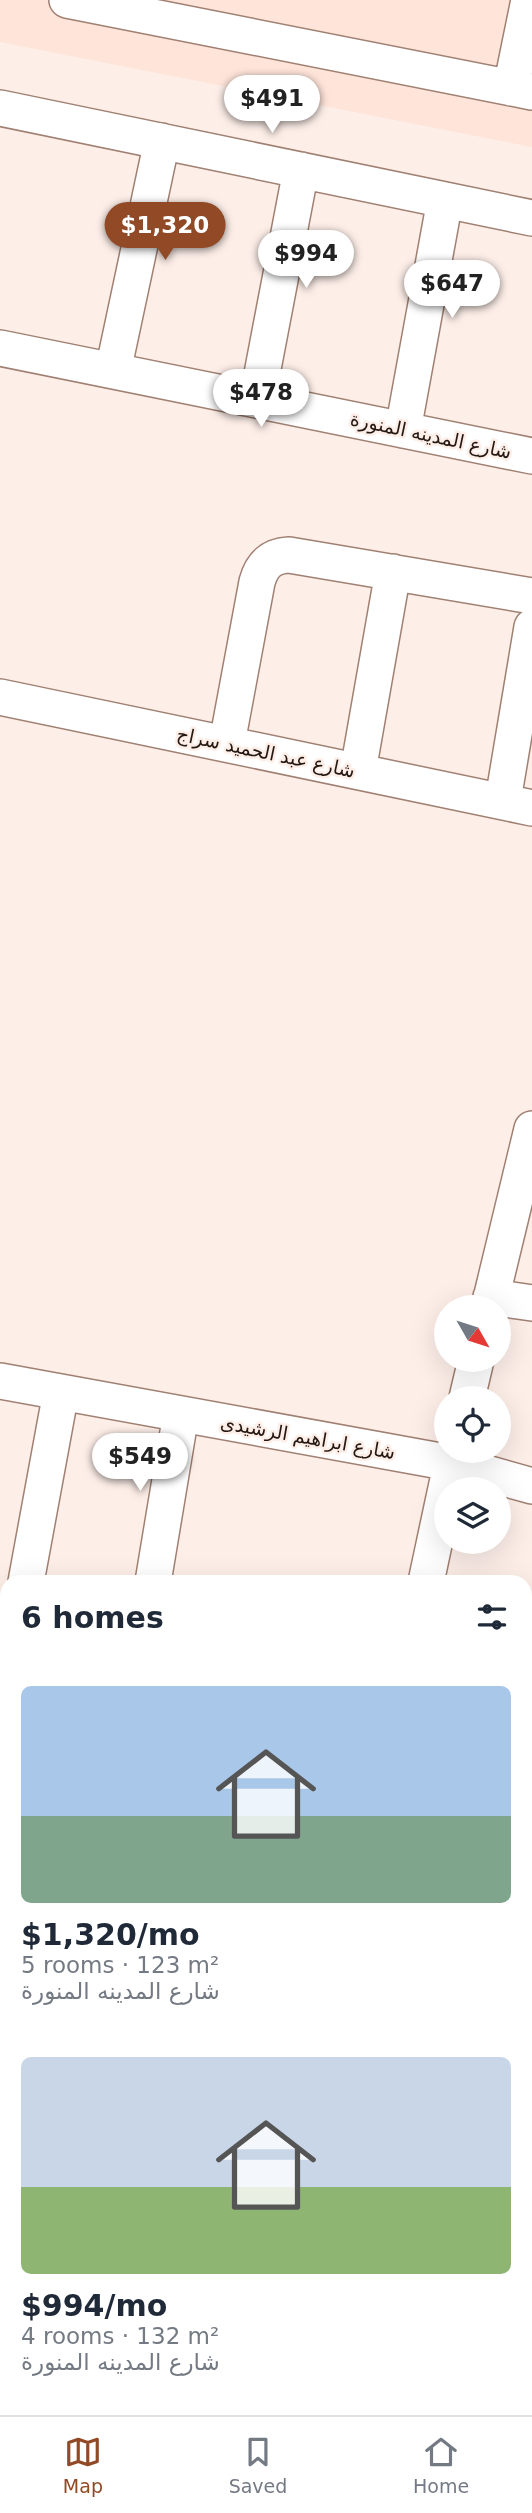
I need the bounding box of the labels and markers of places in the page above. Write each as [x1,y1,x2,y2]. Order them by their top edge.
pin: $491 [231,76,313,135]
pin: $1,320 [108,202,222,262]
pin: $994 [265,230,347,290]
pin: $647 [411,260,493,320]
pin: $478 [220,370,302,429]
pin: $549 [99,1434,181,1493]

